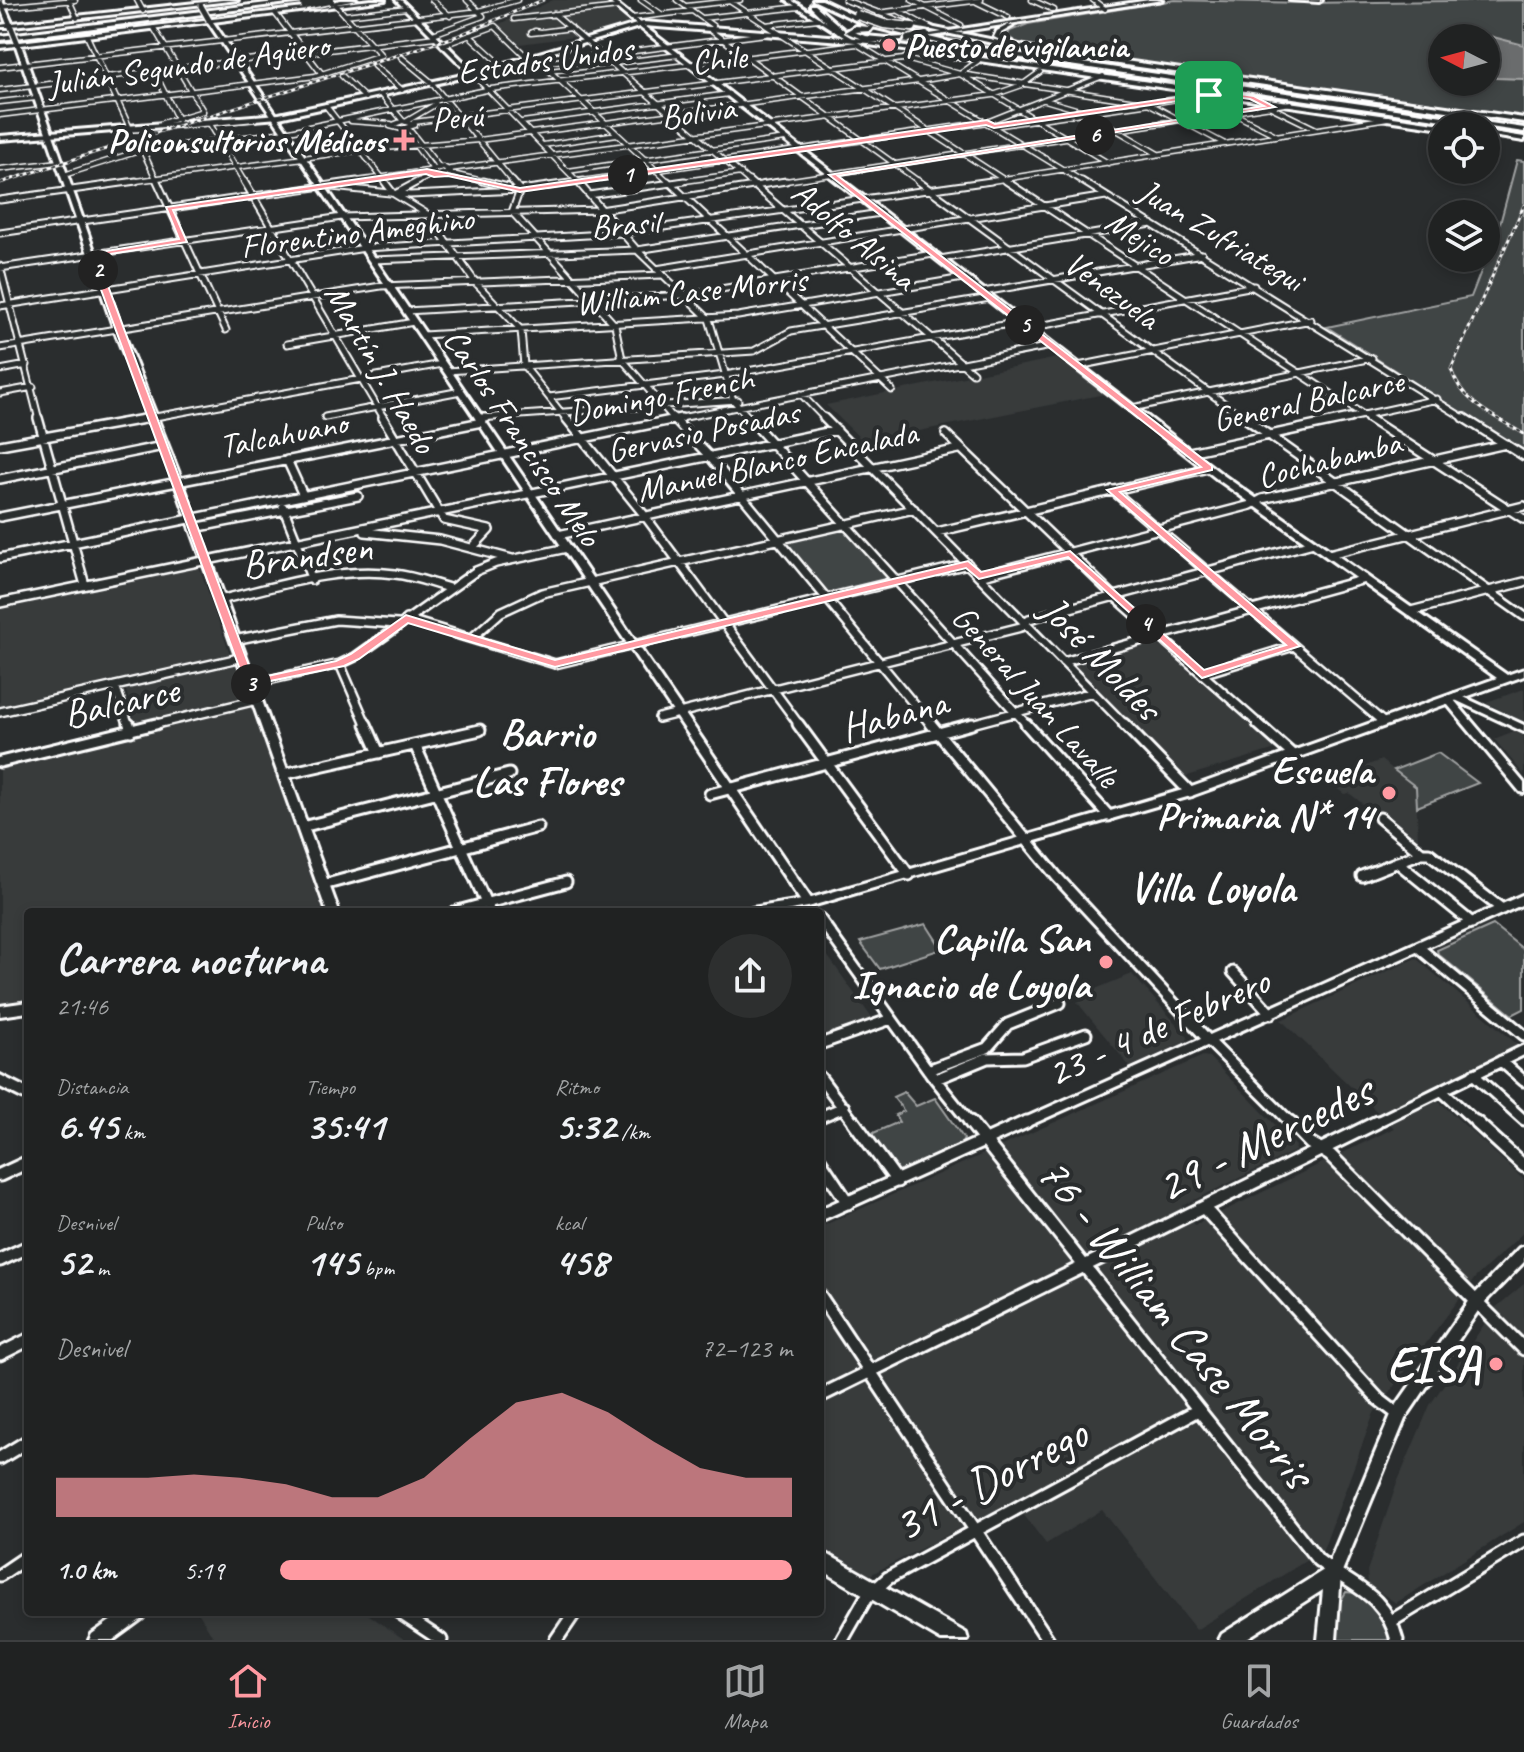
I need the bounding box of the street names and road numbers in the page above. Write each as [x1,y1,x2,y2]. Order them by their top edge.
street label: Julián Segundo de Agüero [43,22,335,105]
street label: Estados Unidos [455,26,638,94]
street label: Chile [689,34,751,84]
street label: Bolivia [658,85,740,138]
street label: Perú [430,93,487,141]
street label: Juan Zufriategui [1129,168,1315,303]
street label: Adolfo Alsina [783,171,927,301]
street label: Florentino Ameghino [238,196,478,268]
street label: Brasil [589,199,667,248]
street label: Mejico [1098,199,1184,276]
street label: Venezuela [1056,241,1170,340]
street label: William Case Morris [574,257,812,324]
street label: Martín J. Haedo [315,276,448,462]
street label: Carlos Francisco Melo [434,320,613,556]
street label: Domingo French [565,356,759,434]
street label: General Balcarce [1209,358,1409,441]
street label: Gervasio Posadas [603,389,806,472]
street label: Talcahuano [216,400,354,467]
street label: Manuel Blanco Encalada [633,410,923,512]
street label: Cochabamba [1253,420,1407,498]
street label: Brandsen [239,522,376,590]
street label: José Moldes [1028,584,1175,733]
street label: General Juan Lavalle [943,596,1130,798]
street label: Balcarce [59,664,186,739]
street label: Habana [835,676,956,753]
street label: 23 - 4 de Febrero [1039,955,1279,1098]
street label: 29 - Mercedes [1146,1058,1386,1216]
street label: 76 - William Case Morris [1024,1144,1331,1503]
street label: 31 - Dorrego [883,1402,1099,1555]

